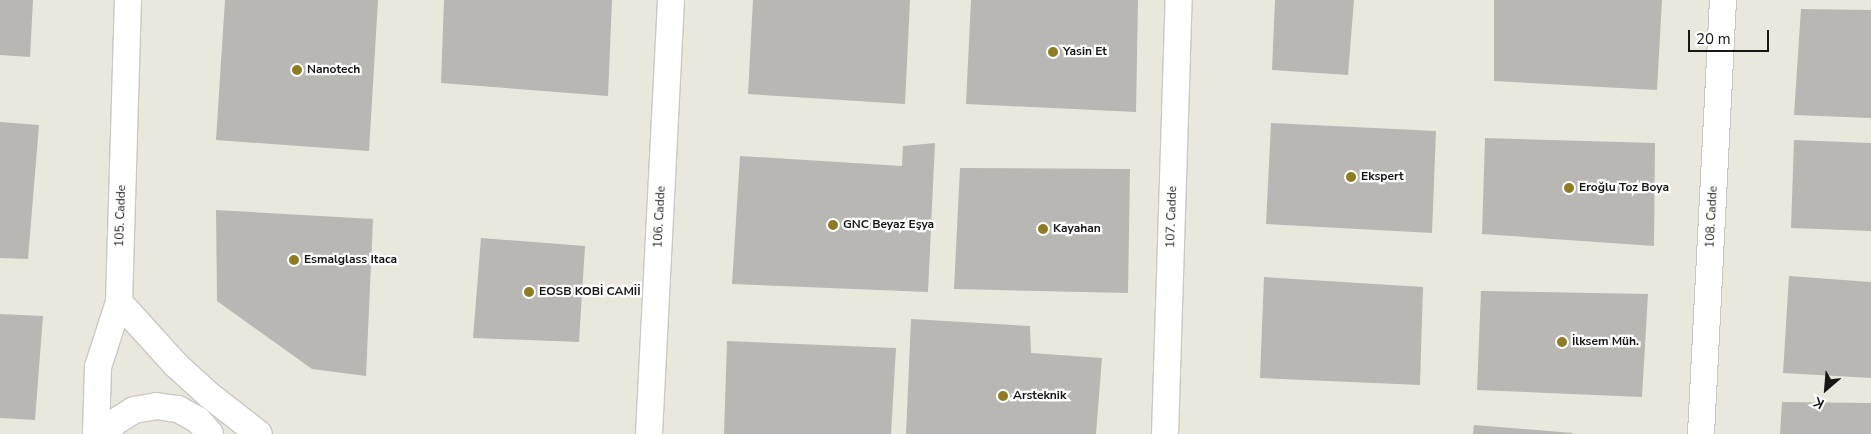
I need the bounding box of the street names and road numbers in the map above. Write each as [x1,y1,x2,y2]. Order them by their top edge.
street label: 105. Cadde [113,185,129,247]
street label: 106. Cadde [651,186,669,248]
street label: 107. Cadde [1164,186,1180,248]
street label: 108. Cadde [1703,186,1721,248]

